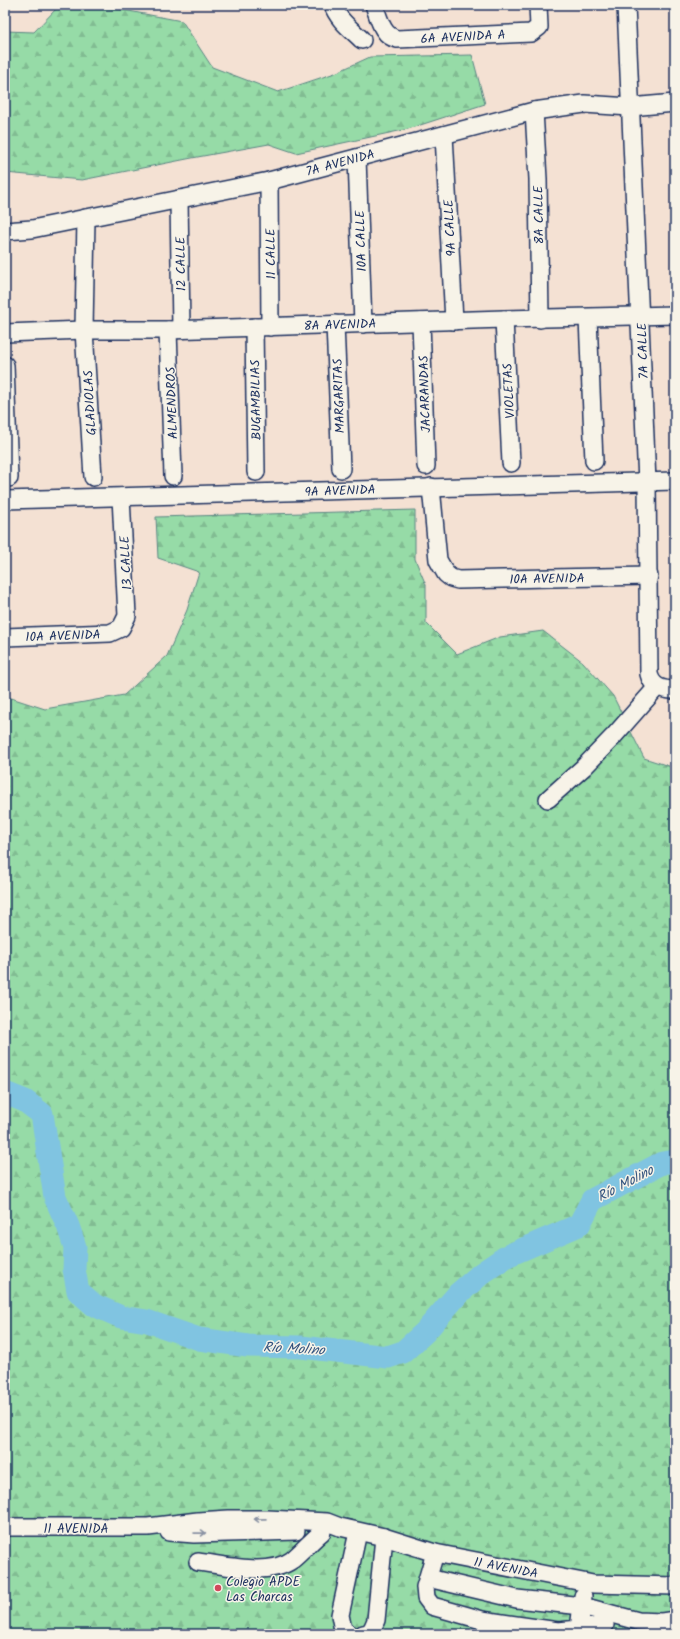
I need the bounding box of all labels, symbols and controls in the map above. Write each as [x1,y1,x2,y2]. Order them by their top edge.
street label: 6A AVENIDA A [420,25,506,50]
street label: 7A AVENIDA [304,144,377,183]
street label: 8A CALLE [528,185,551,244]
street label: 9A CALLE [439,199,462,257]
street label: 10A CALLE [350,210,373,272]
street label: 11 CALLE [261,228,282,280]
street label: 12 CALLE [171,236,192,291]
street label: 8A AVENIDA [303,314,377,337]
street label: 7A CALLE [632,322,655,380]
street label: JACARANDAS [414,355,437,433]
street label: MARGARITAS [328,358,351,434]
street label: BUGAMBILIAS [245,359,268,440]
street label: VIOLETAS [498,363,521,419]
street label: ALMENDROS [161,366,184,440]
street label: GLADIOLAS [78,370,103,436]
street label: 9A AVENIDA [304,480,376,503]
street label: 13 CALLE [115,535,138,591]
street label: 10A AVENIDA [509,568,585,591]
street label: 10A AVENIDA [25,625,101,648]
water label: Río Molino [593,1159,659,1208]
water label: Río Molino [263,1336,327,1362]
one-way arrow [254,1515,267,1523]
street label: 11 AVENIDA [44,1519,109,1540]
one-way arrow [193,1529,206,1537]
street label: 11 AVENIDA [472,1552,540,1585]
place label: Colegio APDE Las Charcas [226,1572,300,1608]
marker: Colegio APDE Las Charcas [213,1583,223,1593]

